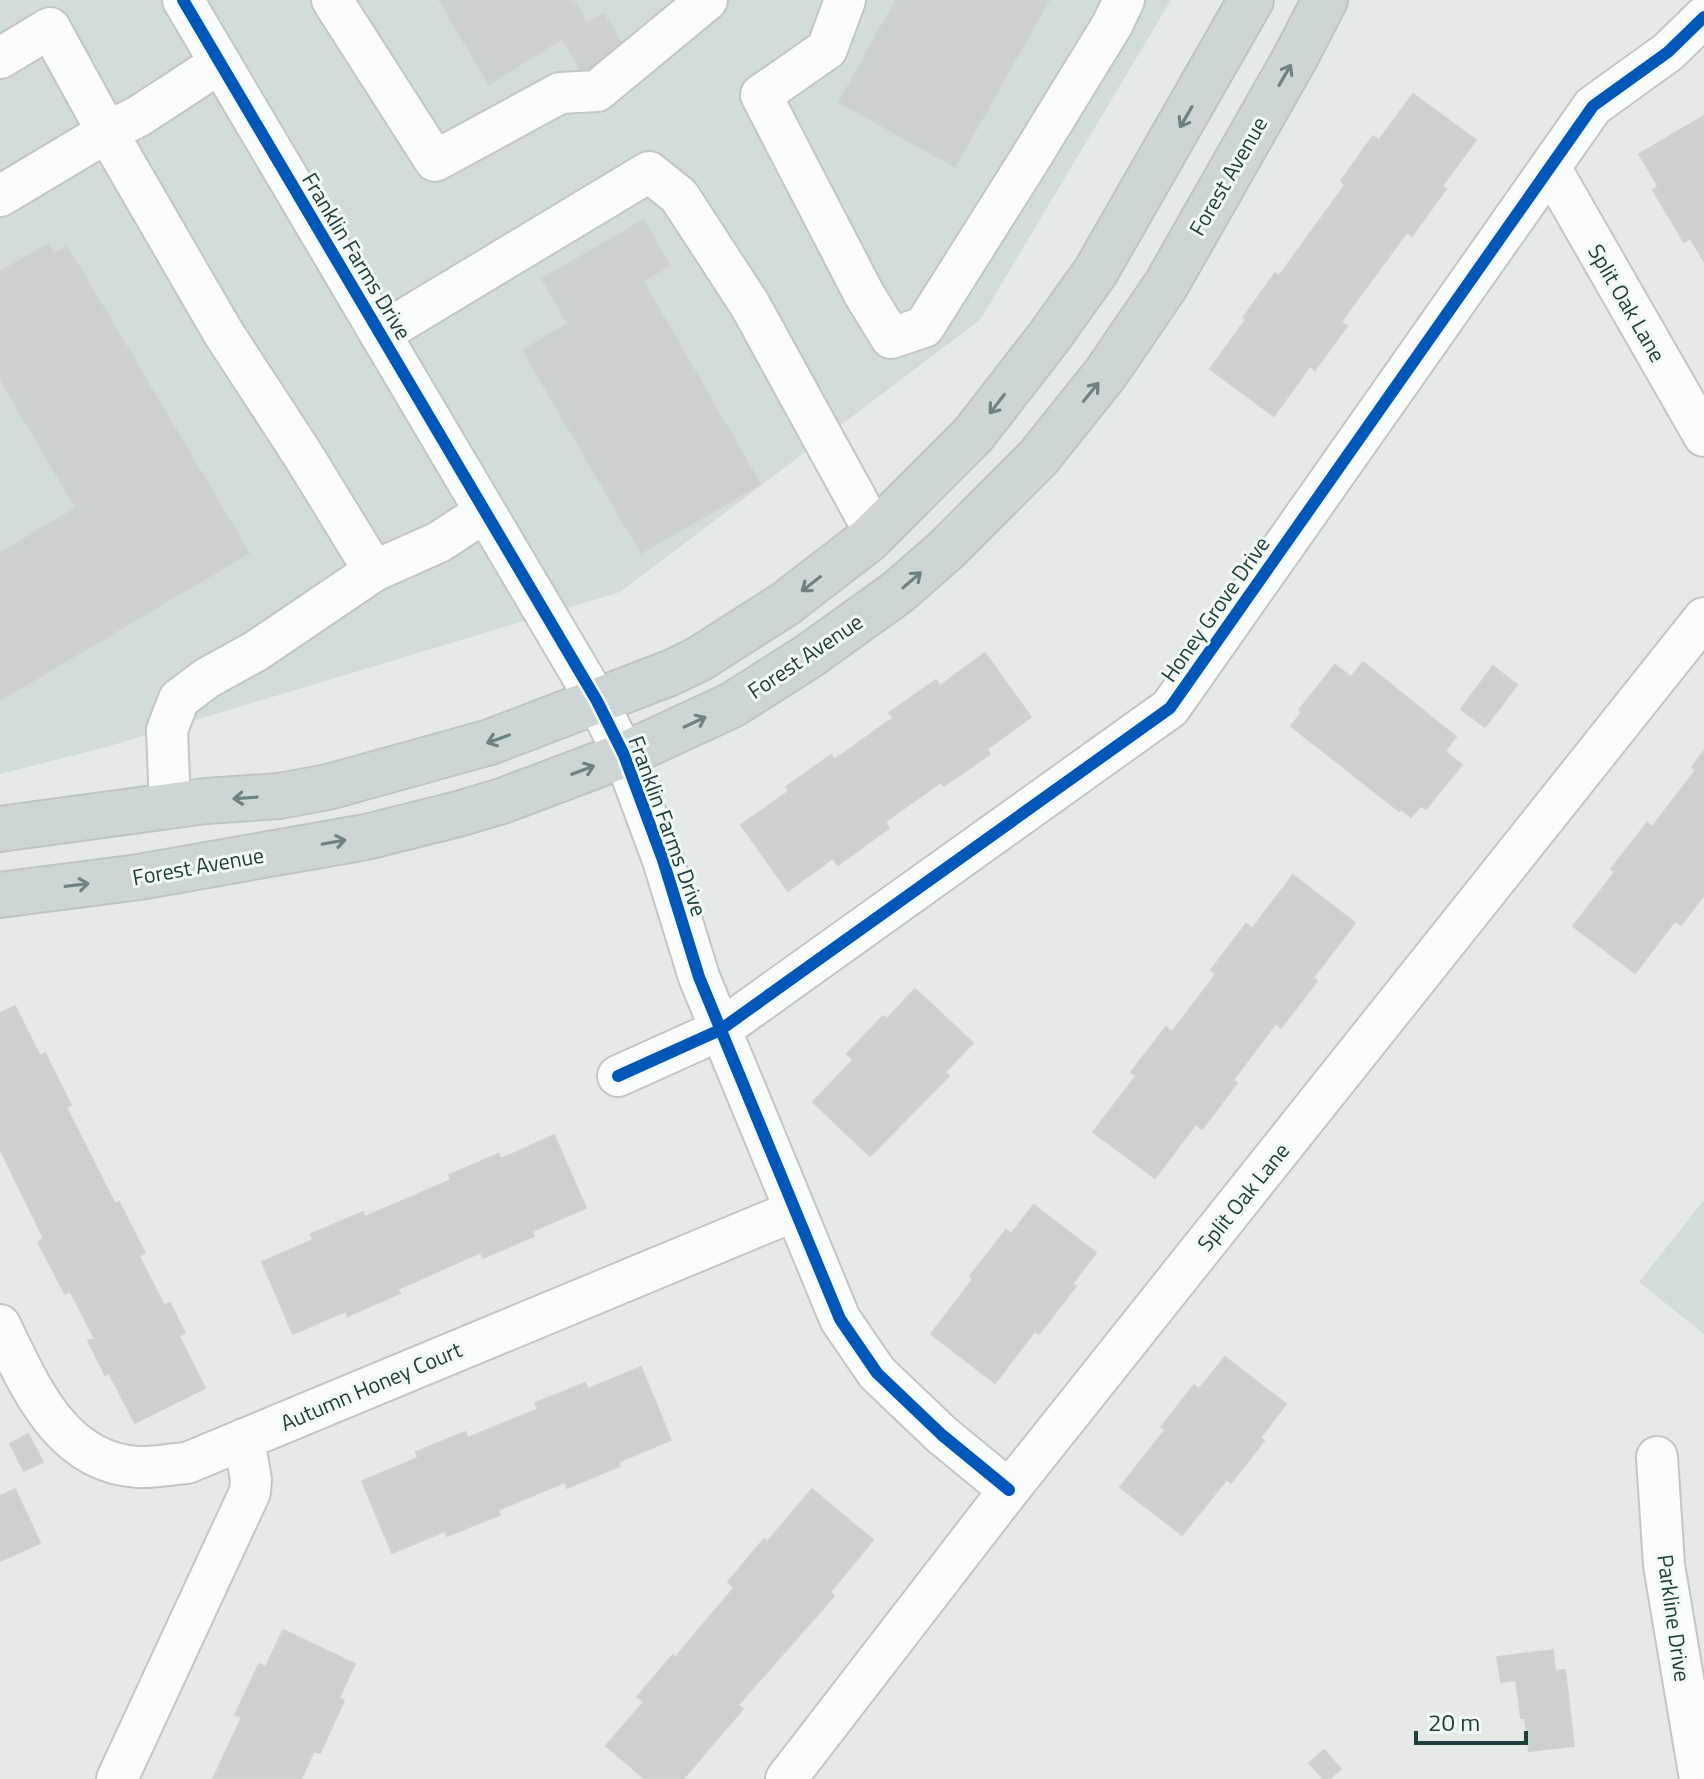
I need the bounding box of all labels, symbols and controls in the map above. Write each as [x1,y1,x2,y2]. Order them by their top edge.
one-way arrow [1278,64,1293,88]
one-way arrow [1178,105,1194,128]
street label: Forest Avenue [1180,110,1276,242]
street label: Franklin Farms Drive [294,166,420,346]
street label: Split Oak Lane [1579,238,1675,368]
one-way arrow [1082,382,1099,403]
one-way arrow [988,393,1006,414]
street label: Honey Grove Drive [1152,529,1278,689]
one-way arrow [902,572,922,590]
one-way arrow [801,576,822,593]
street label: Forest Avenue [740,605,870,707]
one-way arrow [683,714,707,729]
street label: Franklin Farms Drive [620,731,716,921]
one-way arrow [486,733,511,747]
one-way arrow [570,762,595,776]
one-way arrow [232,791,259,806]
one-way arrow [321,834,346,849]
street label: Forest Avenue [130,838,266,894]
one-way arrow [63,877,90,892]
street label: Split Oak Lane [1188,1135,1298,1259]
street label: Autumn Honey Court [275,1332,467,1440]
street label: Parkline Drive [1648,1552,1700,1684]
scale bar [1416,1695,1526,1745]
text: 20 m [1428,1704,1480,1740]

